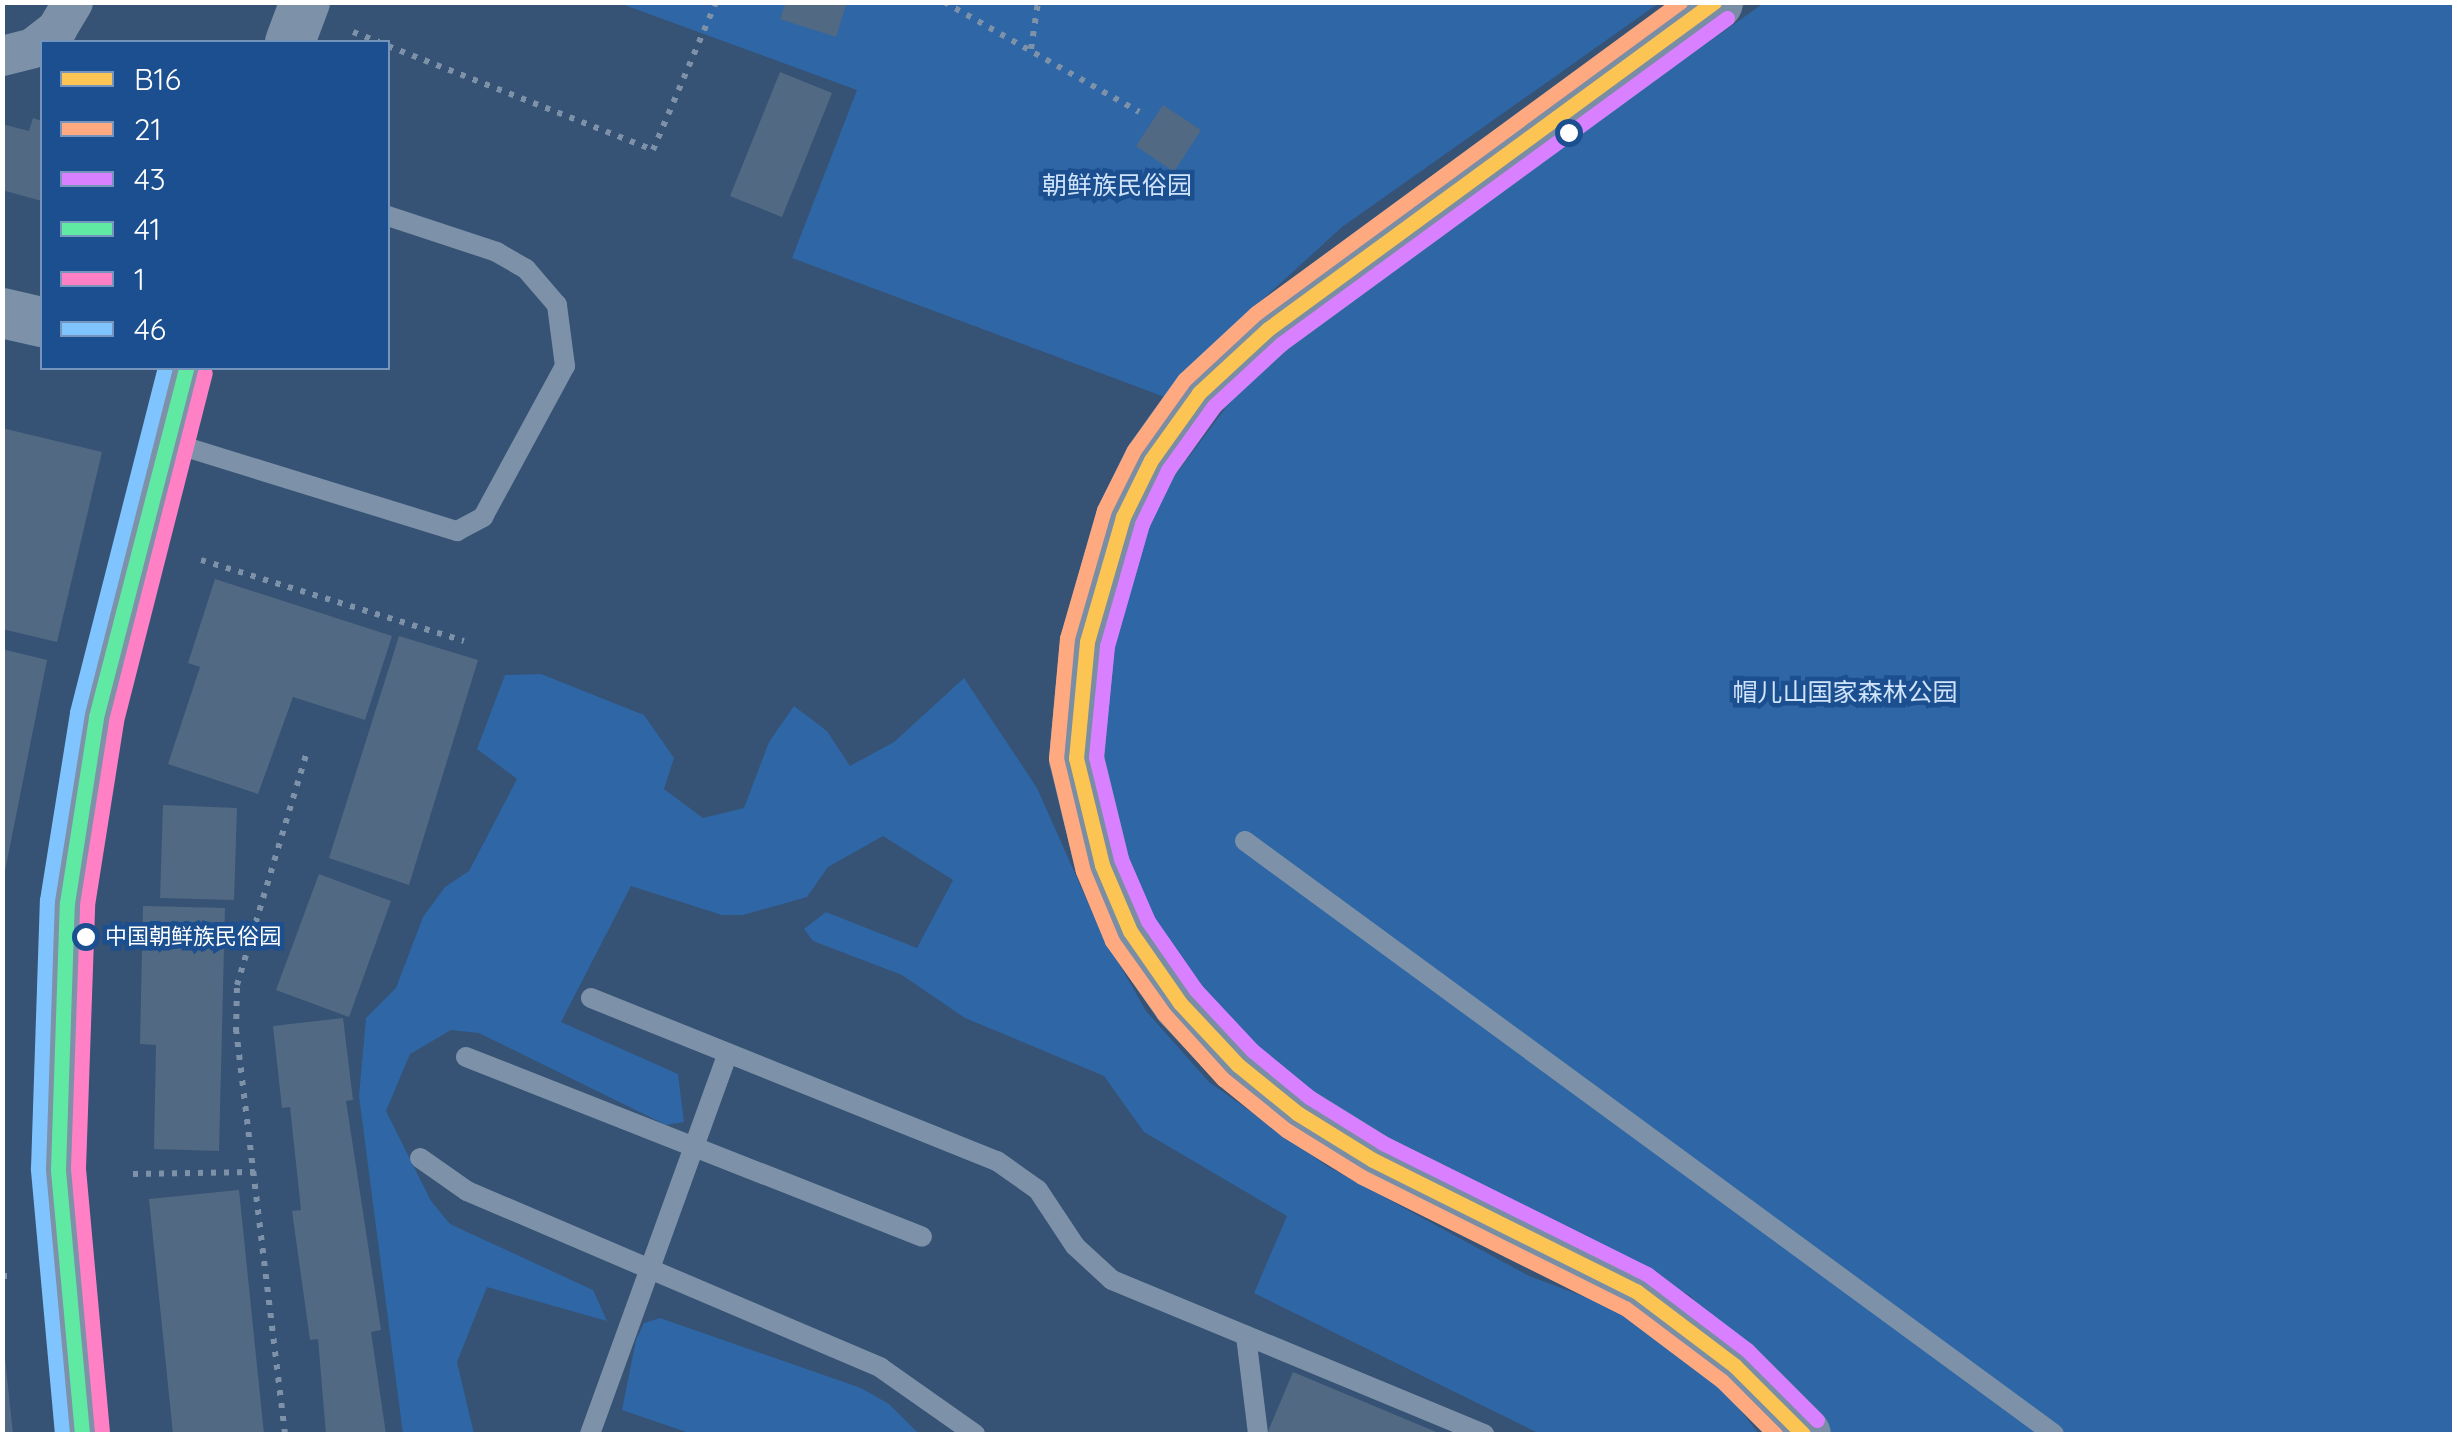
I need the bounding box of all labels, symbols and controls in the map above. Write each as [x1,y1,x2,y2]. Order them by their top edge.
legend [40,40,390,370]
text: B16 [134,60,181,98]
text: 21 [134,110,162,148]
unlabelled marker [1559,123,1579,143]
text: 43 [134,160,166,198]
park label: 朝鲜族民俗园 [1042,170,1192,200]
text: 41 [134,210,161,248]
text: 1 [134,260,145,298]
text: 46 [134,310,166,348]
park label: 帽儿山国家森林公园 [1733,677,1957,707]
place label: 中国朝鲜族民俗园 [105,924,281,950]
marker: 中国朝鲜族民俗园 [76,927,96,947]

